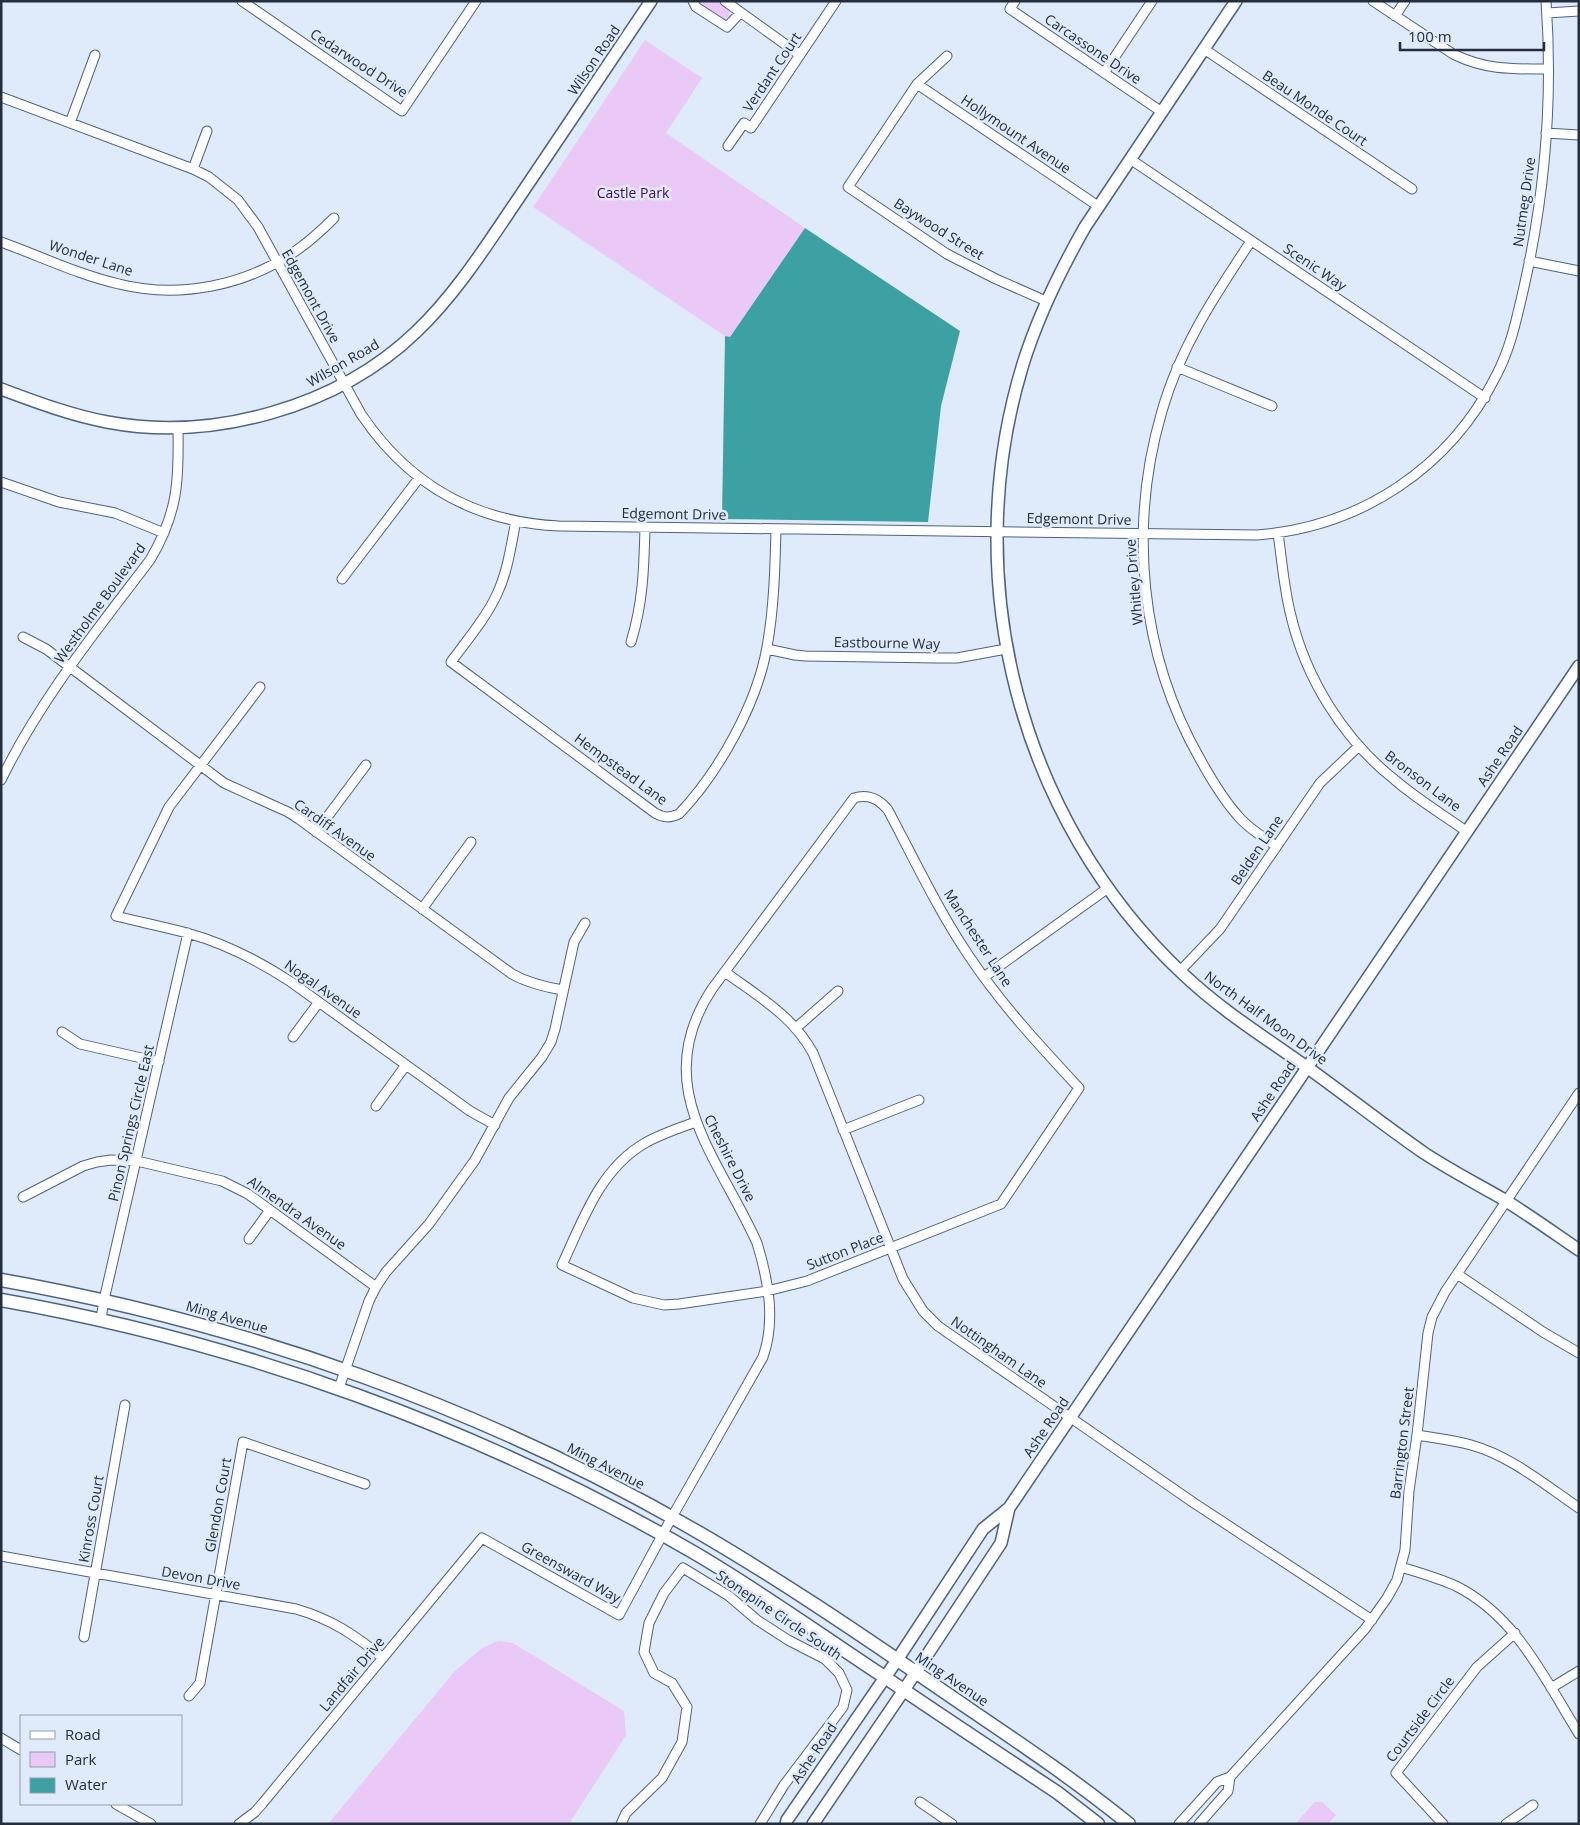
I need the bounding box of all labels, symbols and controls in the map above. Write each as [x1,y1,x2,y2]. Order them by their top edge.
street label: Carcassone Drive [1041,9,1146,88]
scale bar [1400,20,1544,52]
street label: Wilson Road [563,21,624,98]
street label: Cedarwood Drive [307,24,412,101]
text: 100 m [1408,26,1452,46]
street label: Verdant Court [738,28,805,115]
street label: Beau Monde Court [1259,65,1372,150]
street label: Hollymount Avenue [958,90,1075,178]
street label: Nutmeg Drive [1508,156,1539,248]
park label: Castle Park [597,183,670,202]
street label: Baywood Street [891,193,988,264]
street label: Wonder Lane [47,235,136,280]
street label: Scenic Way [1280,238,1351,295]
street label: Edgemont Drive [278,245,345,346]
street label: Wilson Road [303,334,382,391]
street label: Edgemont Drive [622,503,727,524]
street label: Edgemont Drive [1027,508,1132,529]
street label: Whitley Drive [1120,538,1147,626]
street label: Westholme Boulevard [50,539,150,667]
street label: Eastbourne Way [834,632,941,653]
street label: Ashe Road [1472,722,1527,790]
street label: Hempstead Lane [571,728,672,809]
street label: Bronson Lane [1381,746,1465,816]
street label: Cardiff Avenue [290,794,380,865]
street label: Belden Lane [1226,811,1287,888]
street label: Manchester Lane [940,885,1017,990]
street label: Nogal Avenue [281,955,366,1022]
street label: North Half Moon Drive [1201,966,1332,1069]
street label: Pinon Springs Circle East [103,1043,158,1203]
street label: Ashe Road [1245,1057,1300,1125]
street label: Cheshire Drive [700,1111,761,1205]
street label: Almendra Avenue [244,1171,350,1254]
street label: Sutton Place [804,1227,886,1274]
street label: Ming Avenue [184,1296,271,1337]
street label: Nottingham Lane [947,1311,1051,1392]
street label: Barrington Street [1385,1386,1418,1500]
street label: Ashe Road [1018,1393,1073,1461]
street label: Ming Avenue [564,1438,648,1493]
street label: Glendon Court [200,1456,235,1554]
street label: Kinross Court [73,1474,108,1564]
street label: Greensward Way [518,1536,625,1607]
street label: Devon Drive [160,1561,242,1594]
street label: Stonepine Circle South [713,1565,846,1664]
street label: Landfair Drive [315,1632,389,1715]
street label: Ming Avenue [912,1647,993,1710]
street label: Courtside Circle [1381,1672,1458,1766]
legend [20,1715,182,1805]
street label: Ashe Road [786,1719,841,1787]
text: Road [65,1724,101,1744]
text: Park [65,1749,96,1769]
text: Water [65,1774,107,1794]

